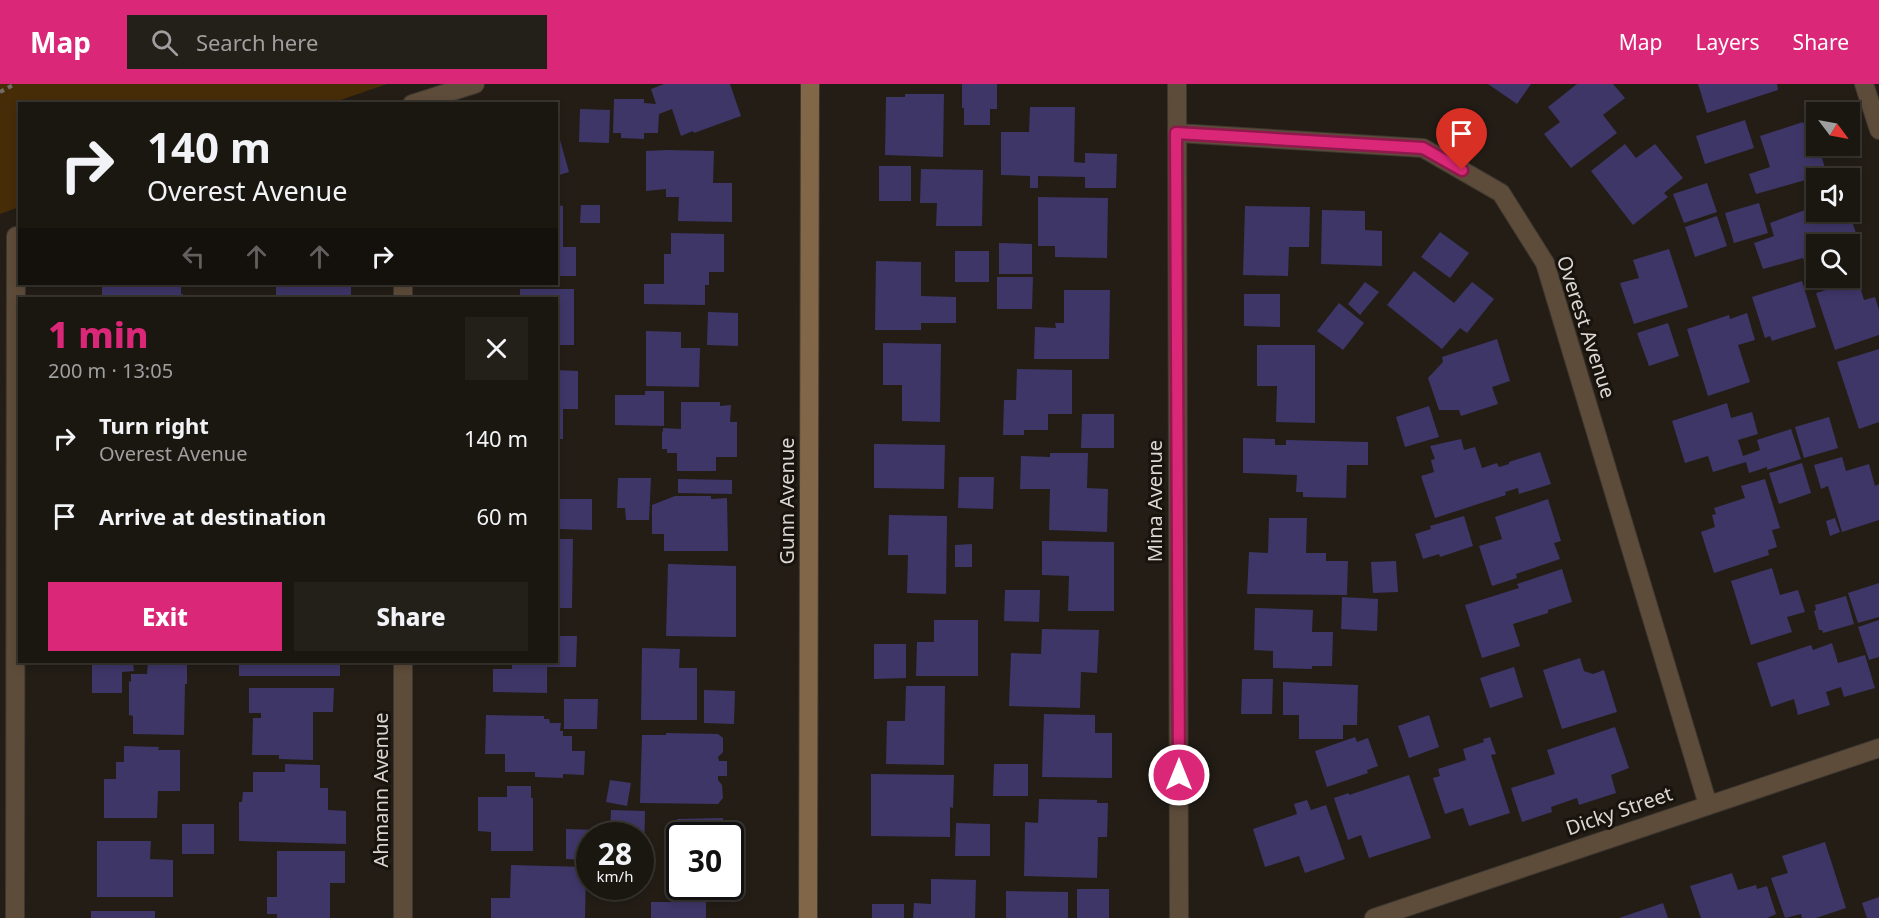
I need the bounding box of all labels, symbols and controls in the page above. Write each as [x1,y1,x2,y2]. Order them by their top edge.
search box [127,15,547,69]
text: Map [30,23,91,61]
icon: search [148,26,181,59]
text: Search here [196,27,318,57]
text: Map [1619,28,1663,56]
text: Layers [1696,28,1760,56]
text: Share [1793,28,1849,56]
north arrow [1806,102,1860,156]
map controls [1806,102,1860,288]
pin [1436,108,1487,170]
icon: arrive [1445,117,1478,150]
text: 140 m [147,118,271,175]
icon: right [48,126,126,204]
button: sound [1806,168,1860,222]
text: Overest Avenue [147,172,347,209]
button: search [1806,234,1860,288]
icon: left [177,240,210,273]
icon: ahead [240,240,273,273]
icon: ahead [303,240,336,273]
icon: right [366,240,399,273]
street label: Overest Avenue [1551,252,1622,402]
text: 1 min [48,310,149,359]
button: close [465,317,528,380]
text: 200 m · 13:05 [48,357,173,384]
text: Turn right [99,410,209,440]
icon: right [48,422,81,455]
text: 140 m [464,423,528,453]
street label: Gunn Avenue [773,437,800,565]
text: Overest Avenue [99,440,247,467]
street label: Mina Avenue [1141,440,1168,562]
icon: arrive [48,500,81,533]
text: Arrive at destination [99,501,326,531]
text: 60 m [477,501,528,531]
button: Exit [48,582,282,651]
button: Share [294,582,528,651]
street label: Ahmann Avenue [367,712,394,868]
position arrow [1147,743,1211,807]
street label: Dicky Street [1562,780,1676,841]
speed limit sign: 30 [666,822,744,900]
text: 28 [598,833,632,874]
text: km/h [597,866,633,886]

